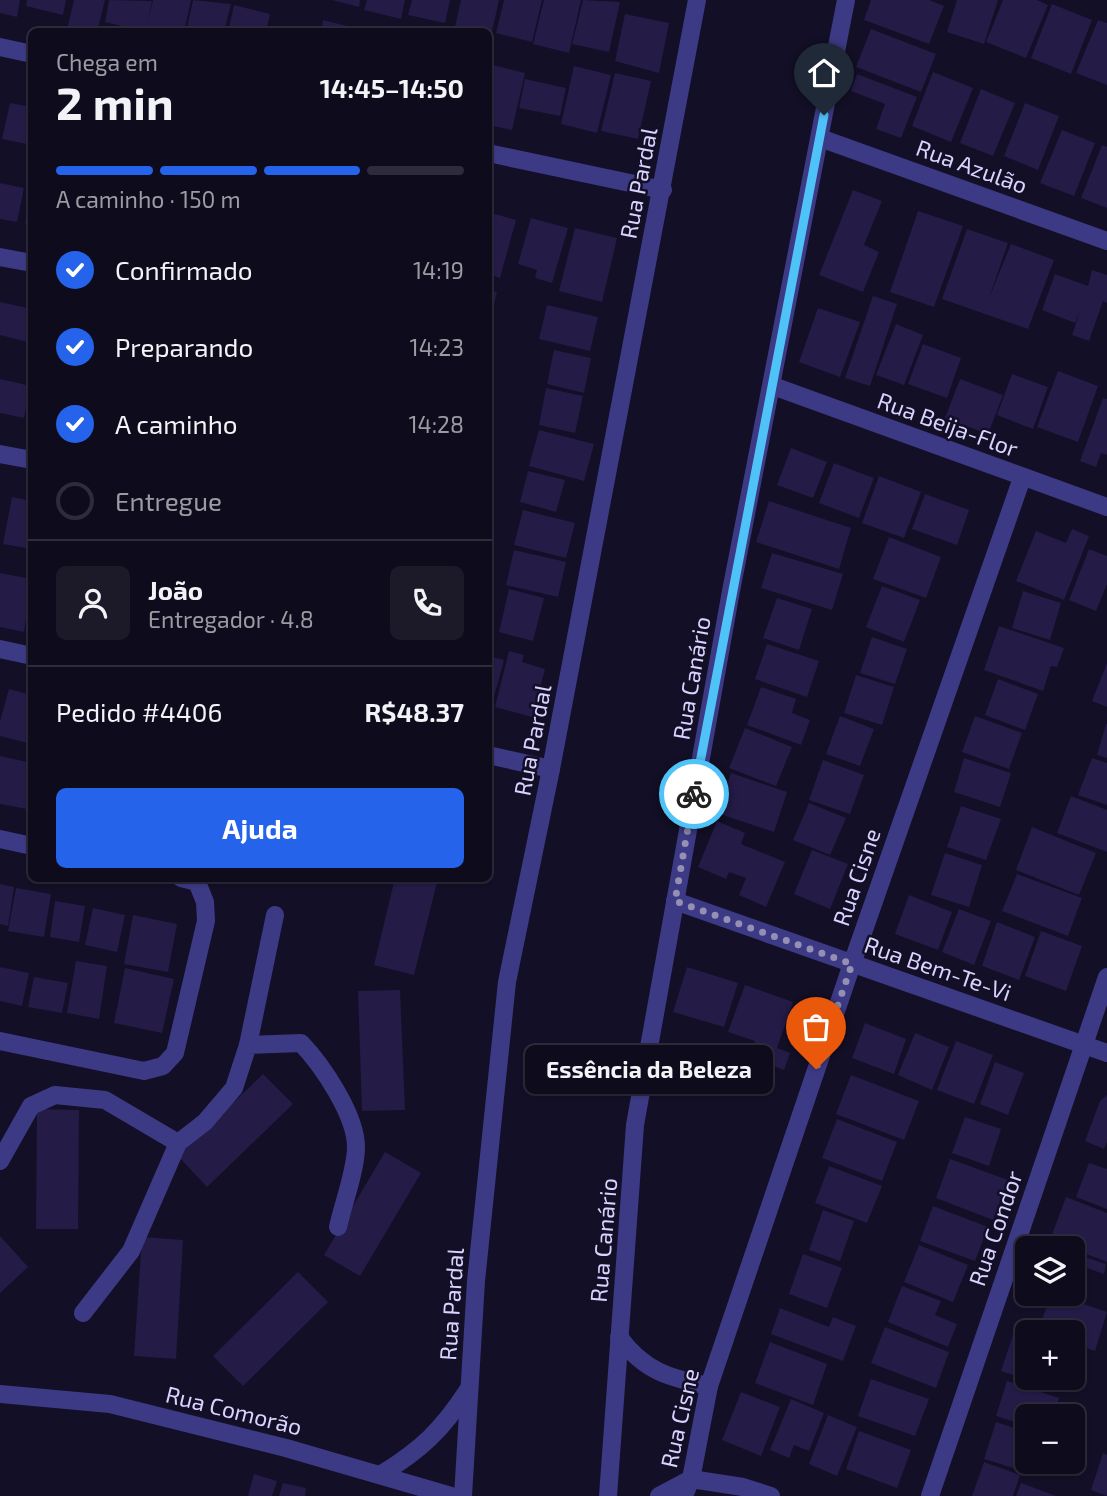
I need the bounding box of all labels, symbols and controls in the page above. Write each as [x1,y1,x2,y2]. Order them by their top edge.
pin [794,43,854,115]
text: Chega em [56,48,158,76]
icon: home [805,54,843,92]
text: 14:45–14:50 [320,72,464,103]
text: 2 min [56,74,174,129]
street label: Rua Pardal [613,125,663,241]
street label: Rua Azulão [913,133,1031,199]
text: A caminho · 150 m [56,185,241,213]
icon: check [56,251,94,289]
text: Confirmado [115,254,253,285]
text: 14:19 [413,256,464,284]
icon: check [56,328,94,366]
text: Preparando [115,331,253,362]
text: 14:23 [410,333,464,361]
street label: Rua Beija-Flor [874,386,1022,462]
icon: check [56,405,94,443]
text: A caminho [115,408,238,439]
text: 14:28 [408,410,464,438]
text: Entregue [115,485,222,516]
button: person [56,566,130,640]
button: phone [390,566,464,640]
text: João [148,574,203,605]
text: Entregador · 4.8 [148,605,314,633]
street label: Rua Canário [666,614,716,742]
street label: Rua Pardal [507,682,557,798]
text: Pedido #4406 [56,696,222,727]
text: R$48.37 [365,696,464,727]
courier [659,759,729,829]
icon: bike [675,775,713,813]
button: Ajuda [56,788,464,868]
street label: Rua Cisne [826,825,886,929]
street label: Rua Bem-Te-Vi [861,930,1015,1006]
pin [786,997,846,1069]
icon: bag [797,1008,835,1046]
callout: Essência da Beleza [526,1044,774,1094]
text: Essência da Beleza [546,1055,752,1083]
street label: Rua Condor [962,1167,1028,1289]
street label: Rua Canário [584,1177,622,1303]
map controls [1015,1236,1085,1474]
button: layers [1015,1236,1085,1306]
street label: Rua Pardal [433,1247,469,1361]
button: + [1015,1320,1085,1390]
street label: Rua Cisne [654,1366,704,1470]
street label: Rua Comorão [163,1380,305,1440]
button: − [1015,1404,1085,1474]

